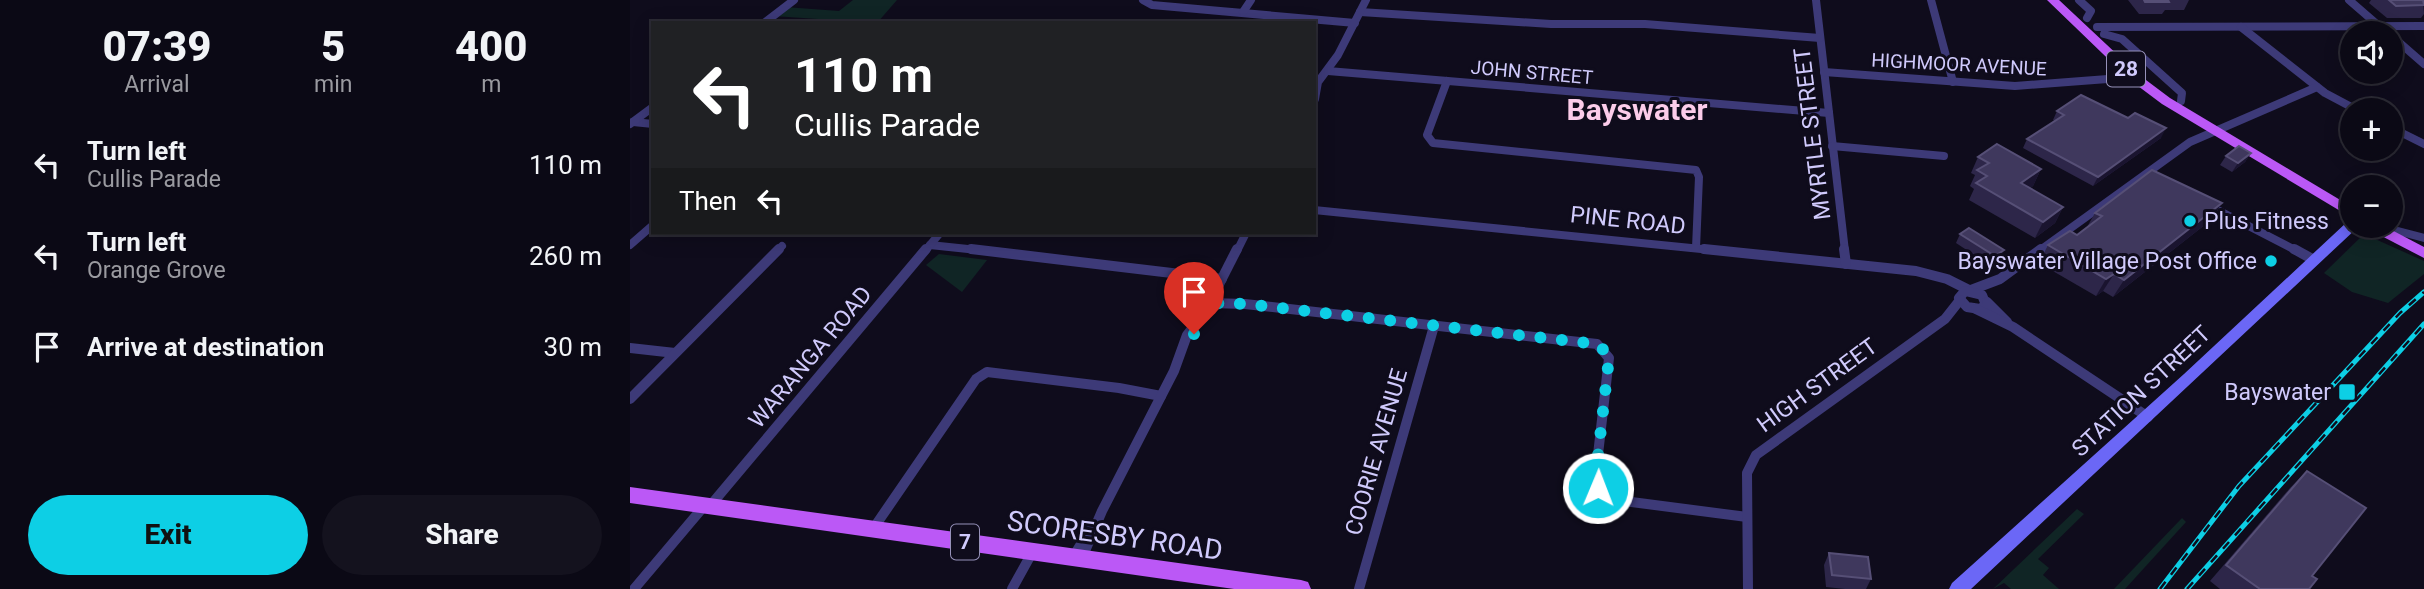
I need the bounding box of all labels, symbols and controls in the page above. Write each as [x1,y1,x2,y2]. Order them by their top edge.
map controls [2340,21,2403,238]
button: sound [2340,21,2403,84]
text: 07:39 [102,22,212,71]
text: 5 [321,22,345,71]
text: 400 [455,22,528,71]
street label: MYRTLE STREET [1788,46,1836,222]
text: 110 m [794,47,933,104]
street label: HIGHMOOR AVENUE [1871,48,2047,81]
icon: left [679,49,770,140]
road number: 28 [2107,52,2145,86]
street label: JOHN STREET [1470,56,1594,89]
text: Arrival [124,71,190,98]
text: min [314,71,352,98]
text: m [481,71,501,98]
district label: Bayswater [1567,92,1707,127]
button: + [2340,98,2403,161]
text: Cullis Parade [794,106,980,144]
text: Turn left [87,136,186,166]
icon: left [28,146,66,184]
text: 110 m [529,150,602,180]
text: Cullis Parade [87,166,221,193]
button: − [2340,175,2403,238]
icon: left [751,182,789,220]
text: Then [679,186,737,216]
street label: PINE ROAD [1569,201,1687,240]
place label: Plus Fitness [2204,208,2329,235]
marker: Plus Fitness [2182,213,2198,229]
text: Turn left [87,227,186,257]
icon: left [28,237,66,275]
text: 260 m [529,241,602,271]
place label: Bayswater Village Post Office [1958,248,2257,275]
marker: Bayswater Village Post Office [2263,253,2279,269]
text: Orange Grove [87,257,226,284]
pin [1164,262,1224,334]
icon: arrive [1175,273,1213,311]
street label: WARANGA ROAD [743,281,878,434]
street label: STATION STREET [2066,320,2216,462]
icon: arrive [28,328,66,366]
text: Arrive at destination [87,332,324,362]
text: 30 m [544,332,602,362]
street label: HIGH STREET [1752,333,1883,438]
street label: COORIE AVENUE [1340,366,1413,539]
place label: Bayswater [2224,379,2331,406]
marker: Bayswater [2337,382,2357,402]
position arrow [1561,451,1635,525]
button: Exit [28,495,308,575]
button: Share [322,495,602,575]
street label: SCORESBY ROAD [1005,504,1225,567]
road number: 7 [951,524,979,560]

